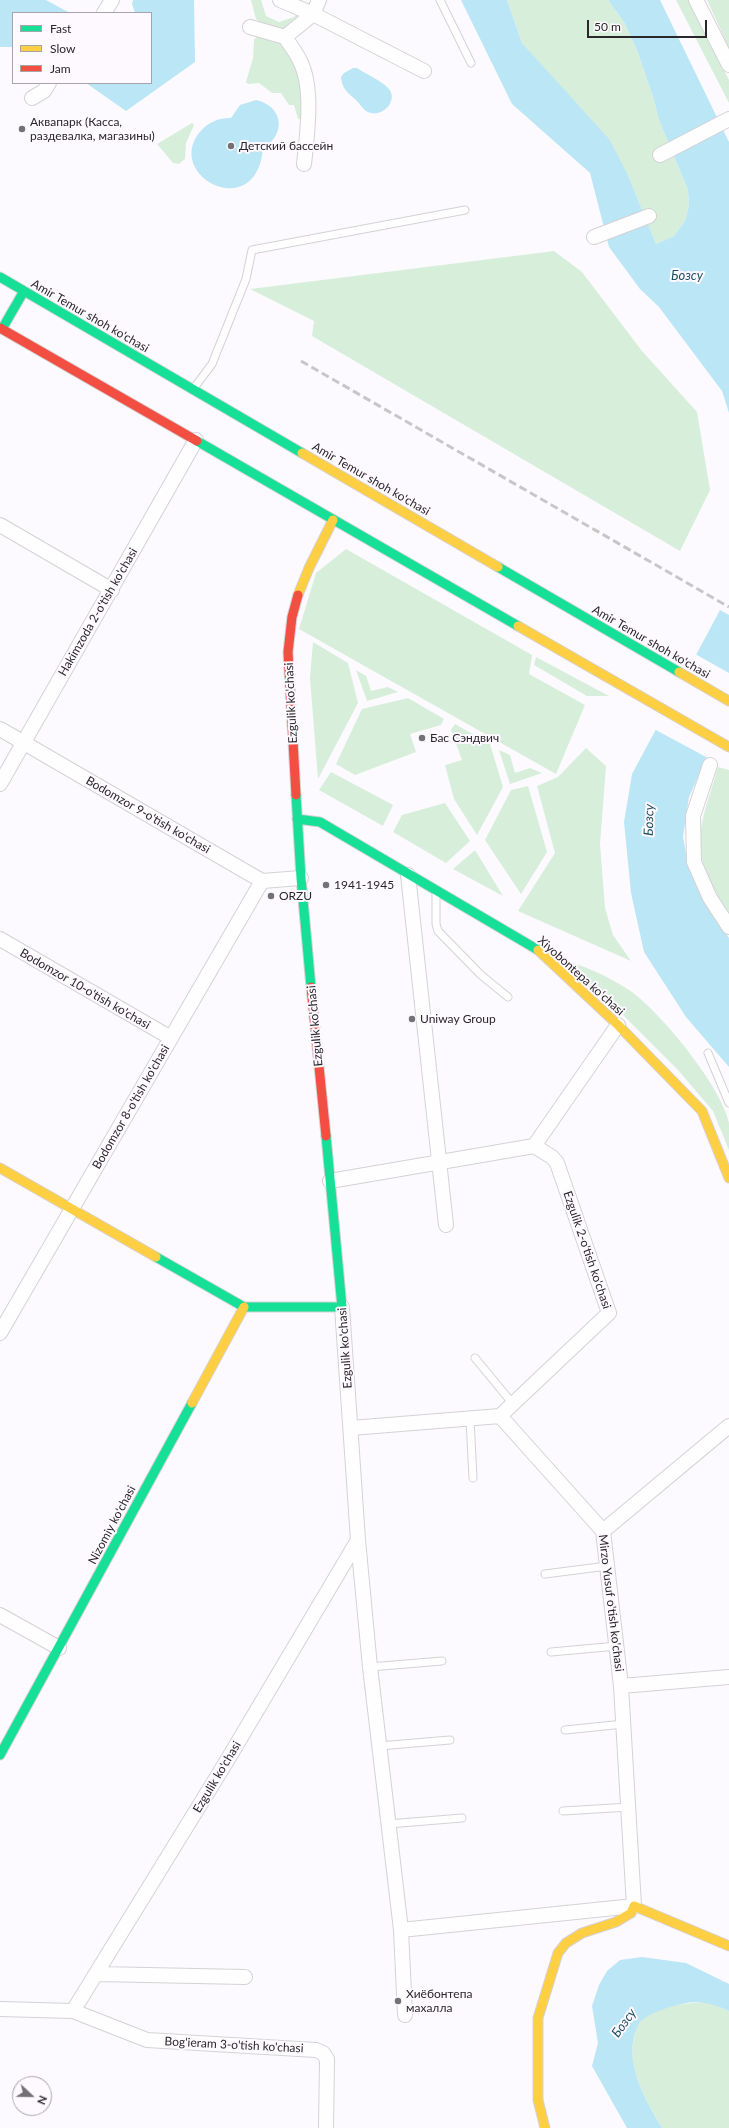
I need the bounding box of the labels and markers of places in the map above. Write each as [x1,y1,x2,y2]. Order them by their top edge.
place label: Аквапарк (Касса, раздевалка, магазины) [30,115,155,143]
marker: Аквапарк (Касса, раздевалка, магазины) [17,124,27,134]
place label: Детский бассейн [239,139,333,153]
marker: Детский бассейн [226,141,236,151]
place label: Бас Сэндвич [430,731,499,745]
marker: Бас Сэндвич [417,733,427,743]
place label: 1941-1945 [334,878,394,892]
marker: 1941-1945 [321,880,331,890]
place label: ORZU [279,889,312,903]
marker: ORZU [266,891,276,901]
place label: Uniway Group [420,1012,496,1026]
marker: Uniway Group [407,1014,417,1024]
place label: Хиёбонтепа махалла [406,1987,472,2015]
marker: Хиёбонтепа махалла [393,1996,403,2006]

